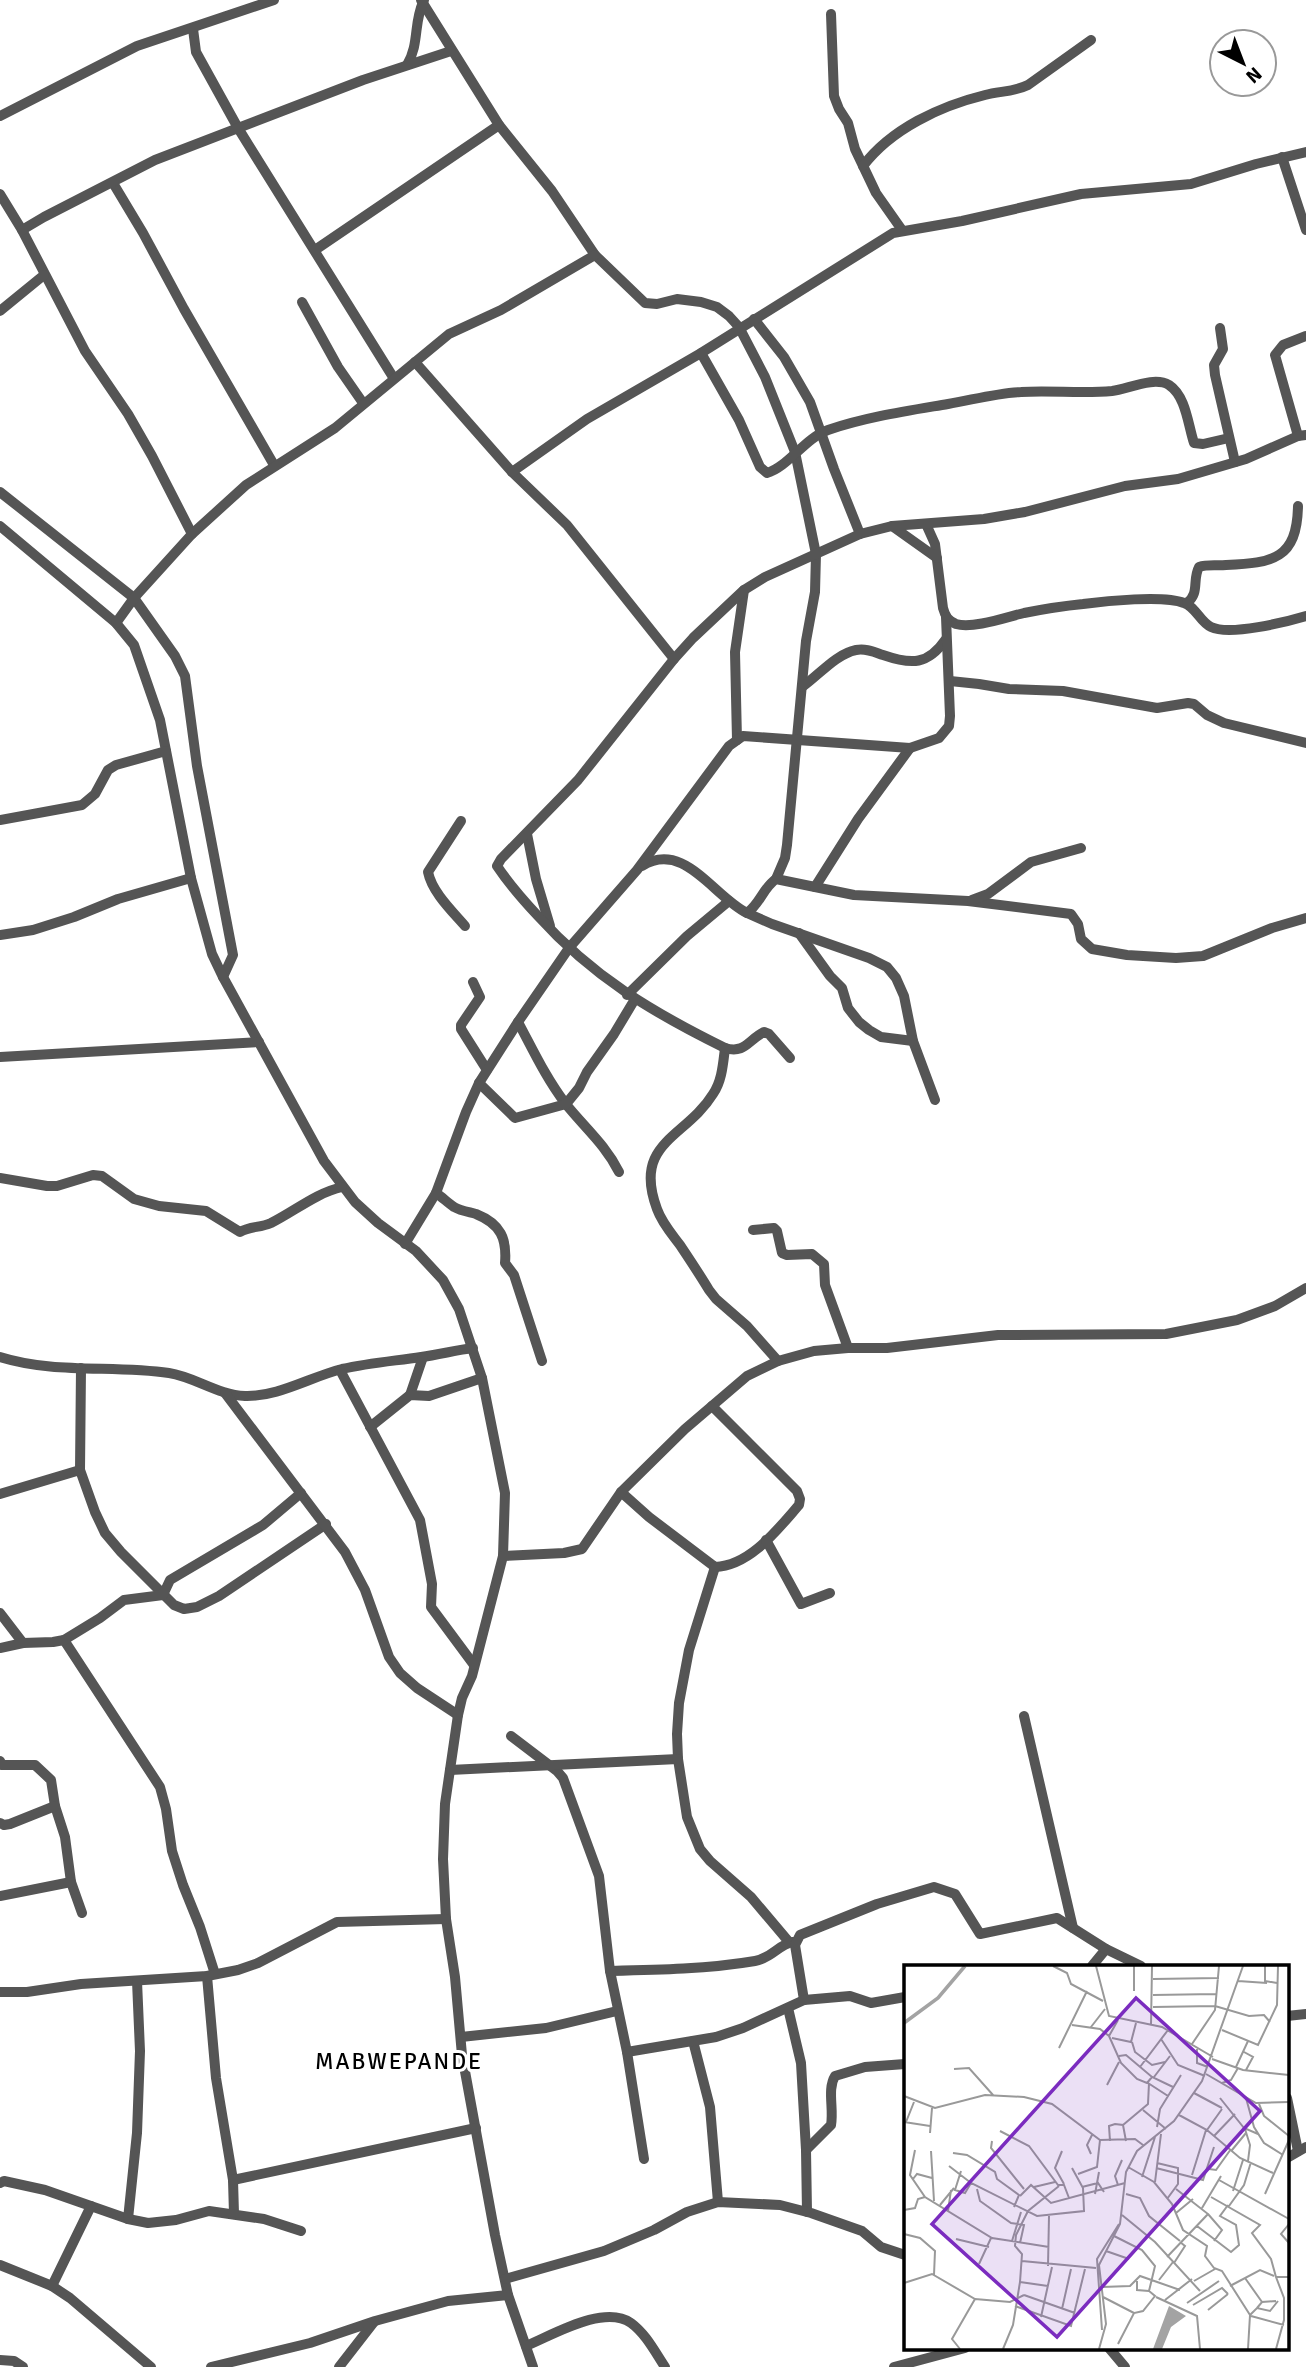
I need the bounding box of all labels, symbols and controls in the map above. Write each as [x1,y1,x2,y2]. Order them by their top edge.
north arrow [1208,28,1278,98]
text: N [1241,62,1267,88]
inset map [904,1965,1288,2350]
district label: MABWEPANDE [315,2047,483,2076]

